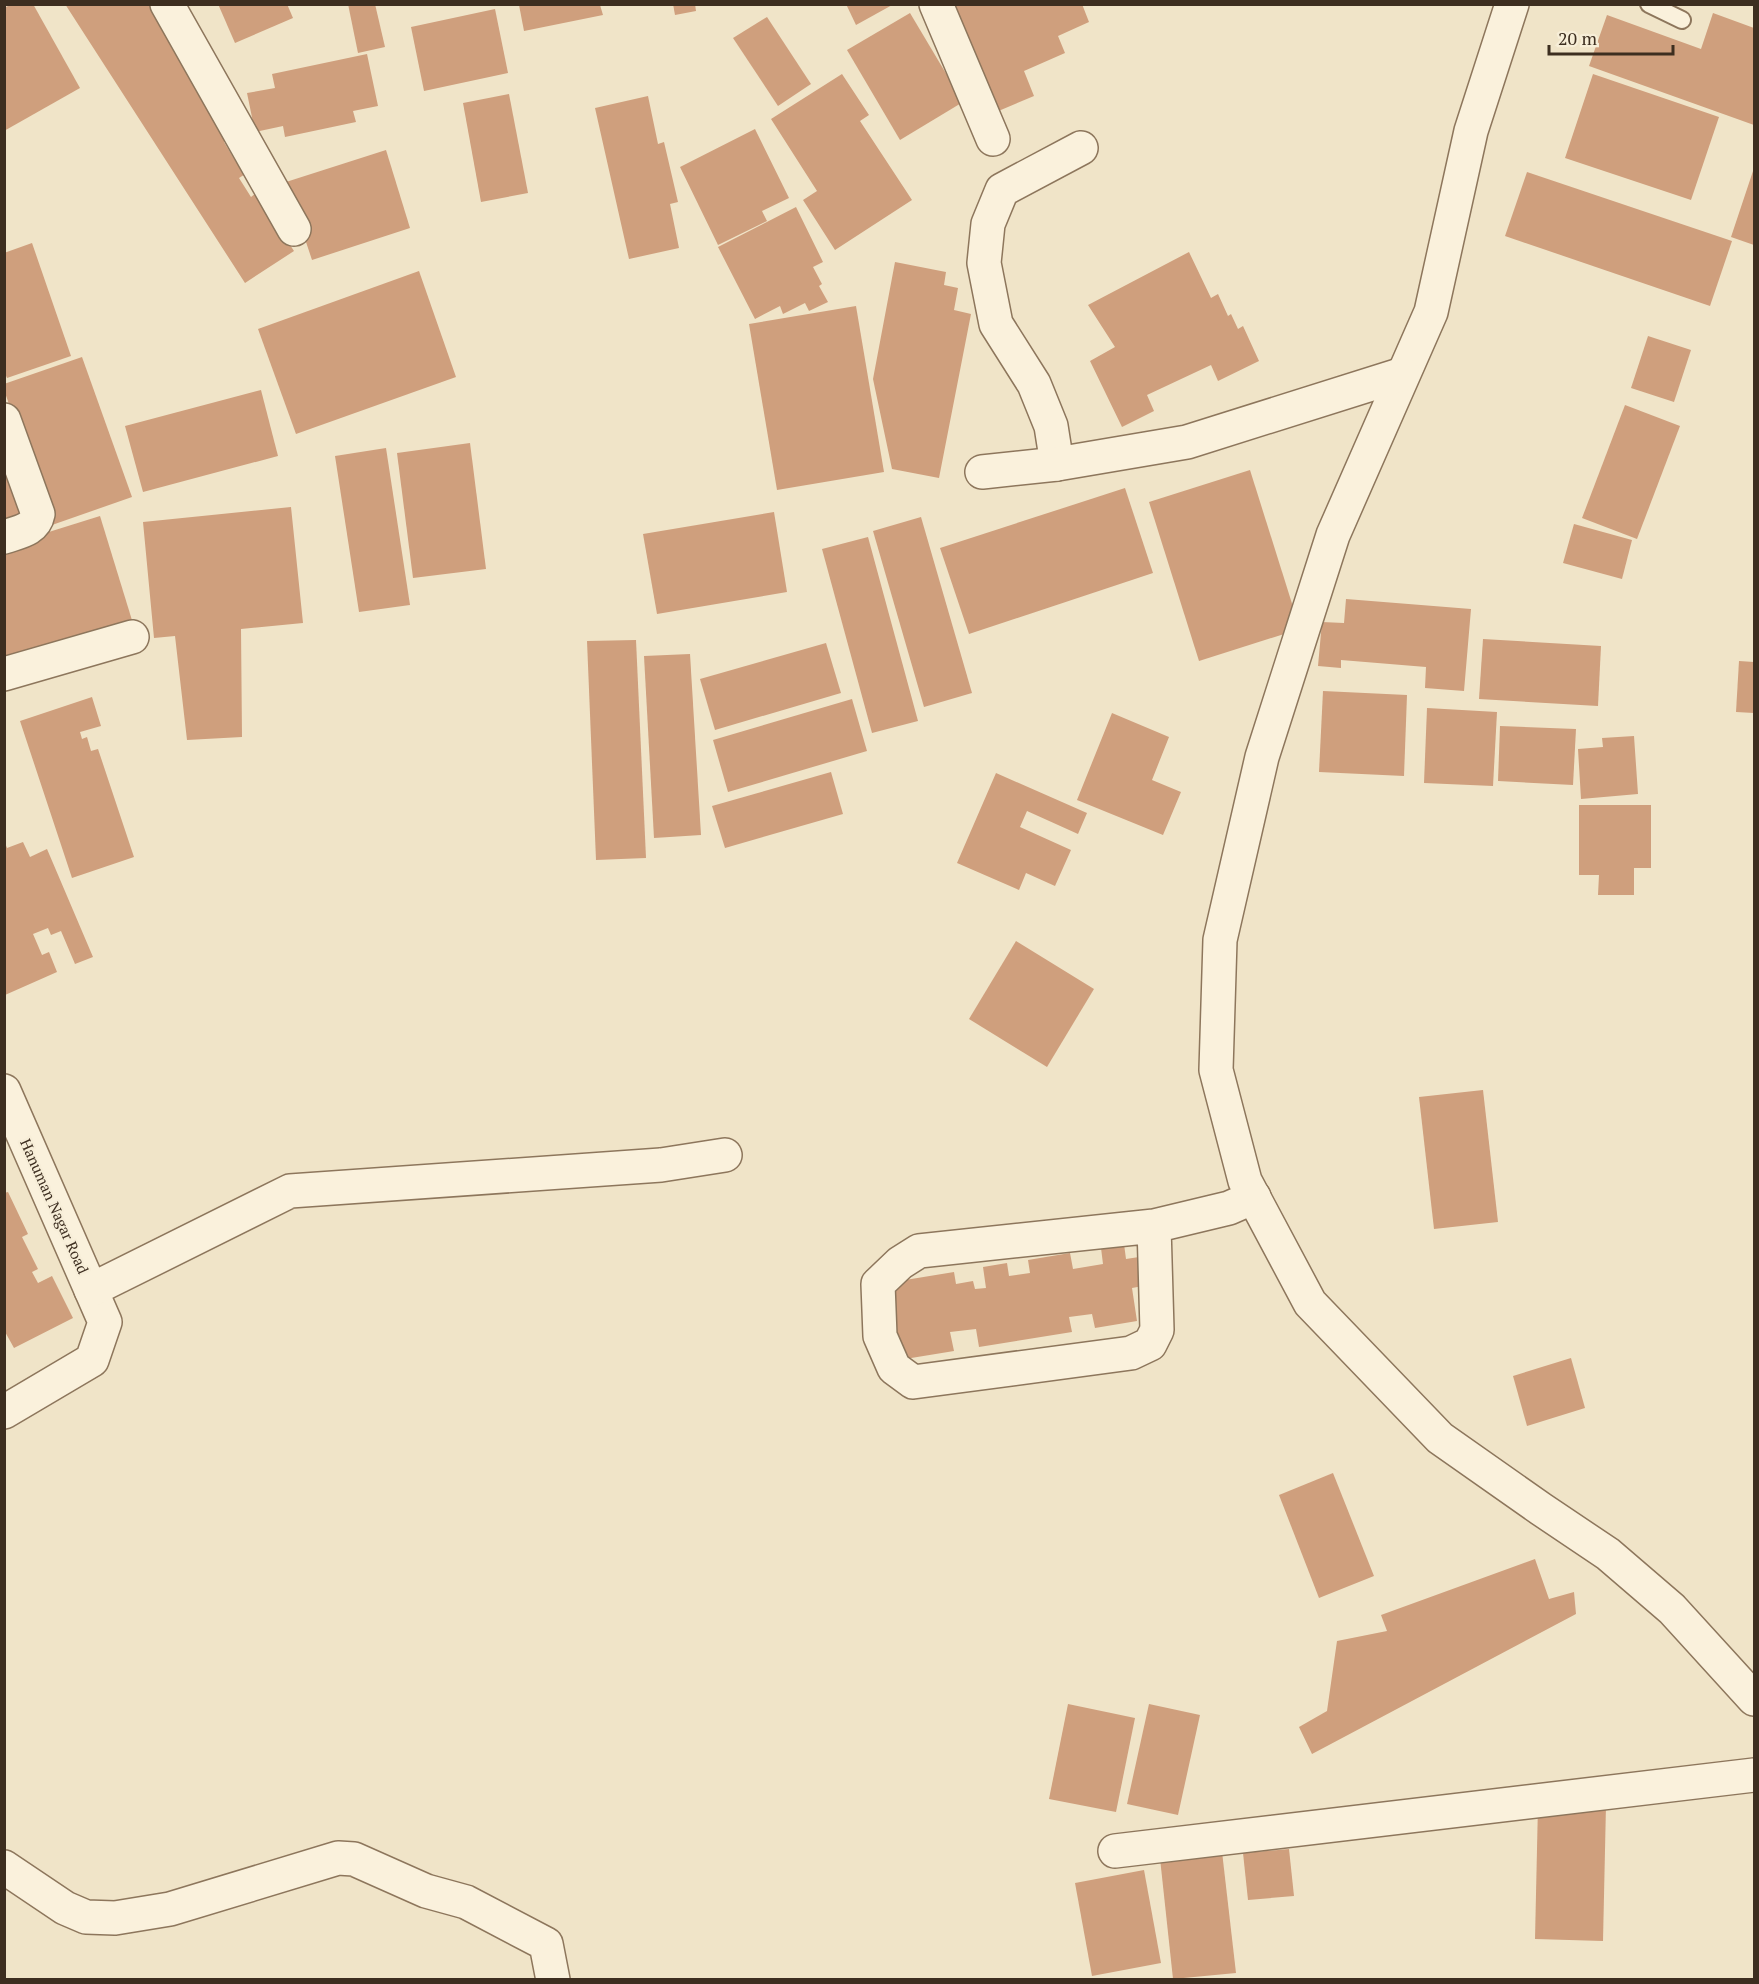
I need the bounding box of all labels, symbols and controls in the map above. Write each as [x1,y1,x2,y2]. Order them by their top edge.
scale bar [1549,18,1674,56]
text: 20 m [1558,26,1598,50]
street label: Hanuman Nagar Road [16,1135,94,1277]

